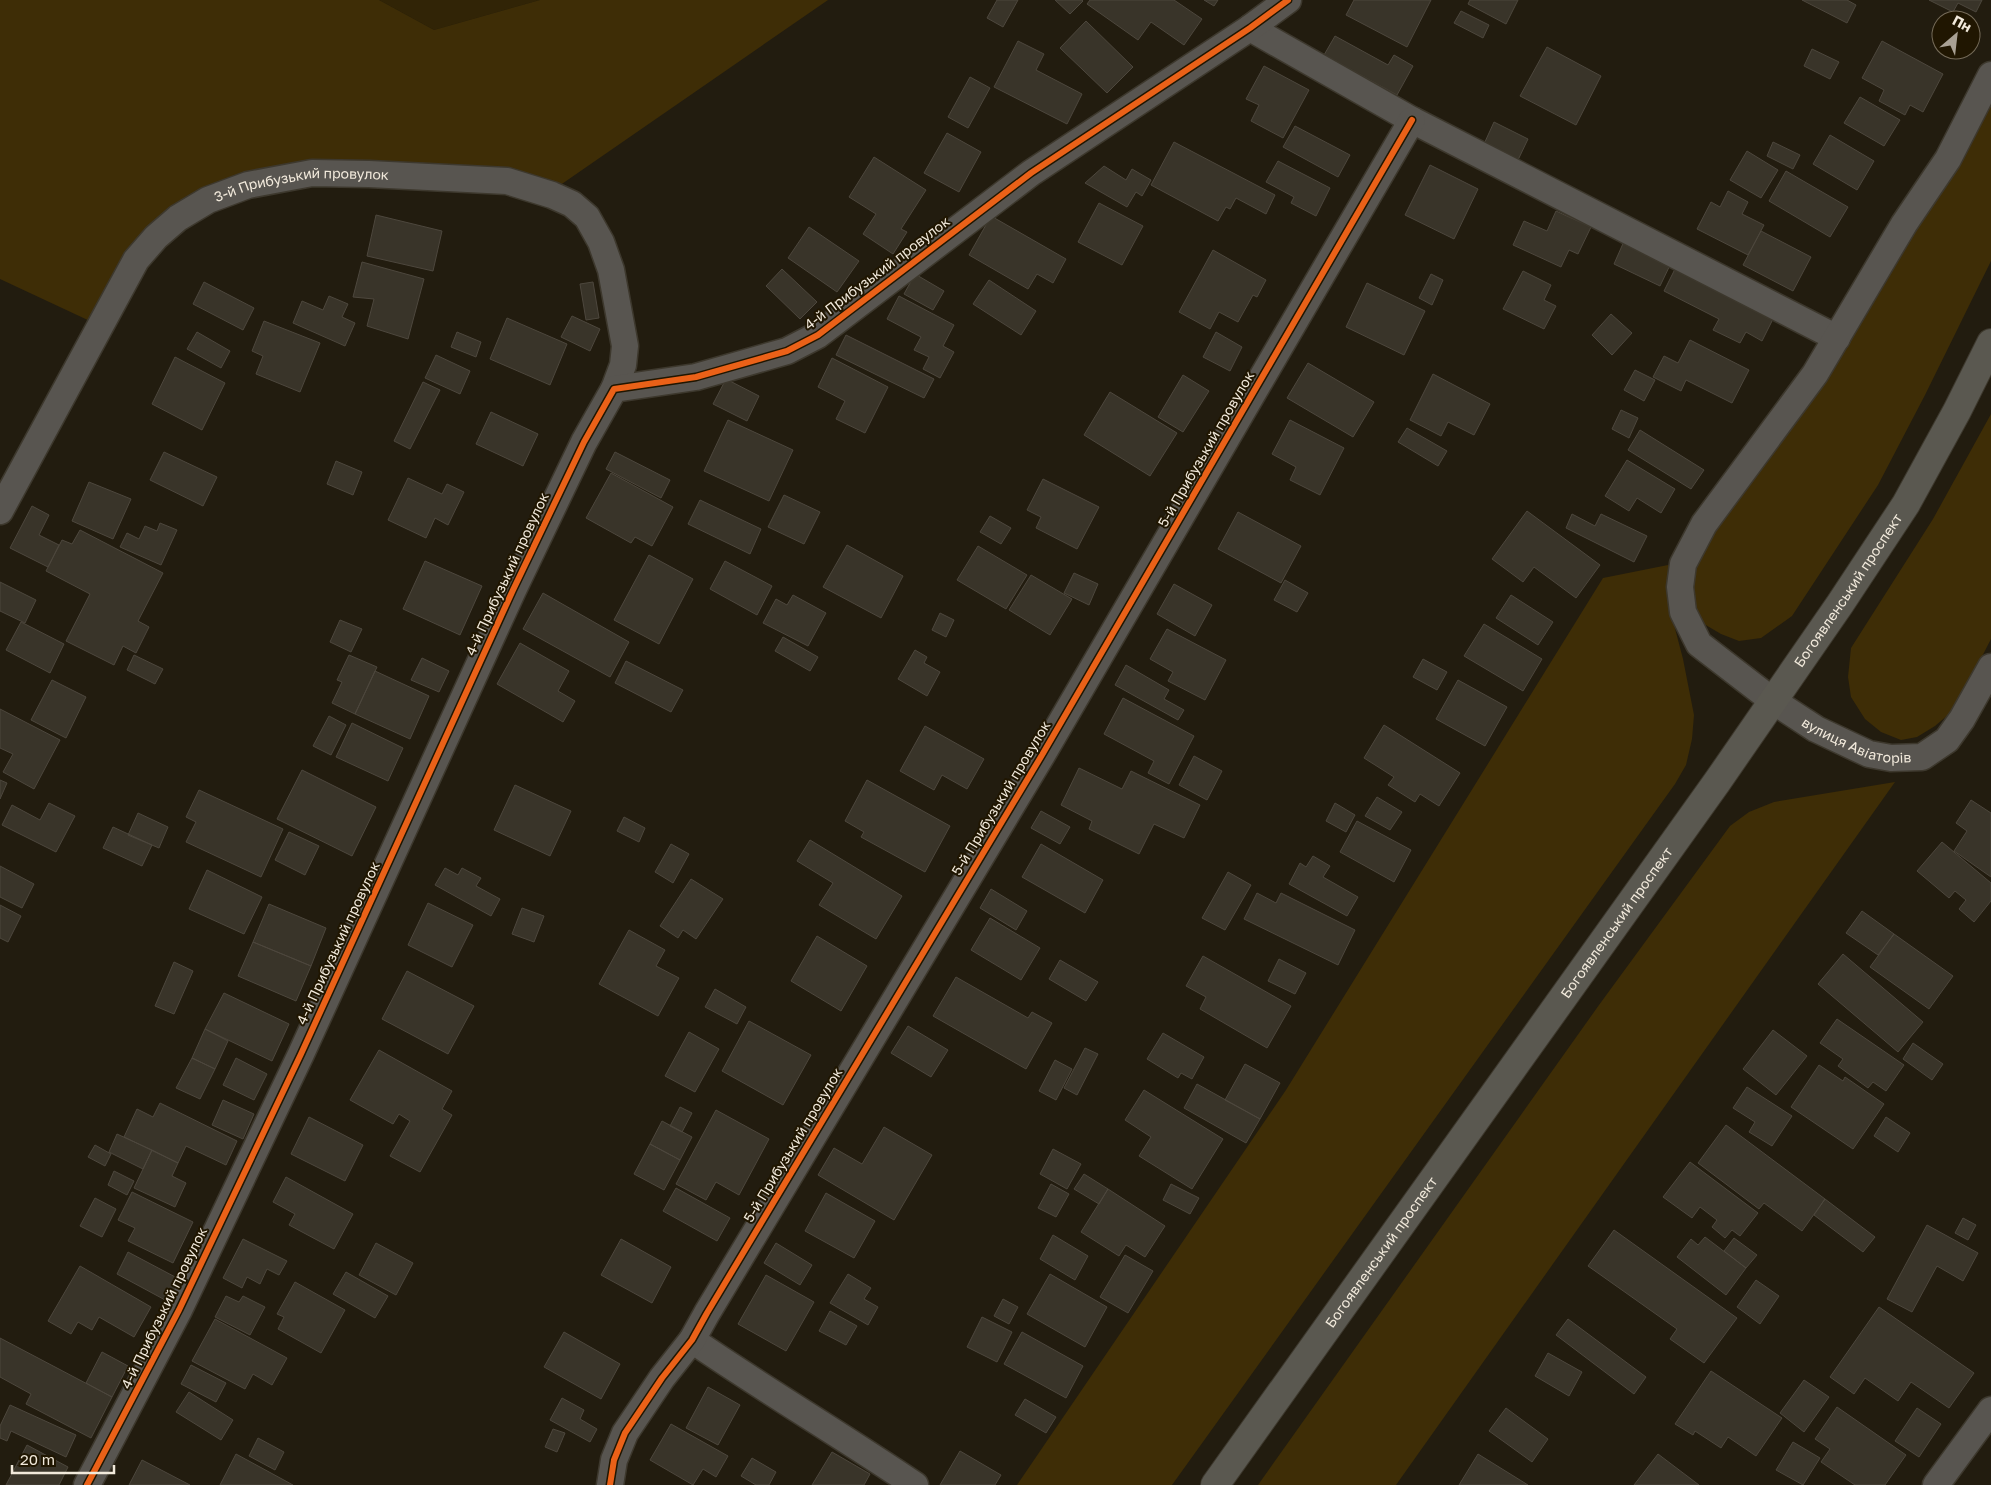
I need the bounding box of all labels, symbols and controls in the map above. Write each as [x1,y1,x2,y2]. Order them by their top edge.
north arrow [1931,10,1981,60]
text: Пн [1950,11,1975,35]
street label: 3-й Прибузький провулок [212,164,389,205]
street label: 4-й Прибузький провулок [801,212,953,333]
street label: 5-й Прибузький провулок [1154,368,1257,530]
street label: 4-й Прибузький провулок [461,490,552,658]
street label: Богоявленський проспект [1790,510,1905,670]
street label: вулиця Авіаторів [1799,713,1912,766]
street label: 5-й Прибузький провулок [948,717,1054,878]
street label: Богоявленський проспект [1557,844,1676,1001]
street label: 4-й Прибузький провулок [292,859,383,1027]
street label: 5-й Прибузький провулок [740,1064,846,1225]
street label: Богоявленський проспект [1321,1173,1441,1331]
street label: 4-й Прибузький провулок [117,1224,210,1391]
scale bar [12,1442,115,1474]
text: 20 m [20,1450,55,1468]

